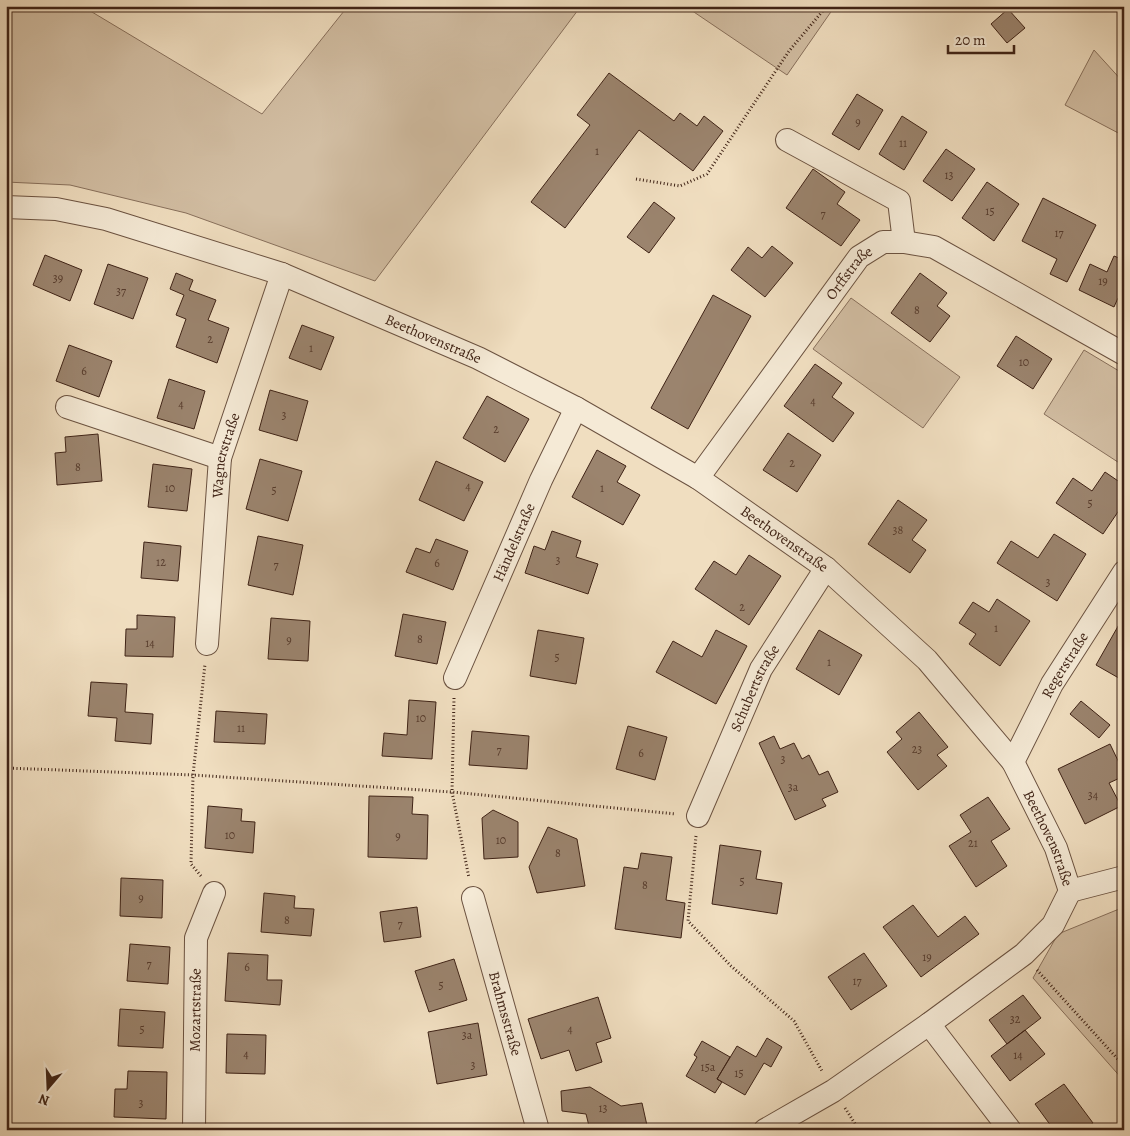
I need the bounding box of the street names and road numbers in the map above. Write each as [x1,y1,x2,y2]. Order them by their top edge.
street label: Orffstraße [821,241,876,304]
street label: Beethovenstraße [382,309,485,368]
street label: Wagnerstraße [207,410,245,500]
street label: Händelstraße [488,500,540,585]
street label: Beethovenstraße [737,501,833,577]
street label: Regerstraße [1037,628,1093,701]
street label: Schubertstraße [725,640,784,735]
street label: Beethovenstraße [1019,787,1078,889]
street label: Mozartstraße [185,968,206,1052]
street label: Brahmsstraße [484,969,527,1058]

